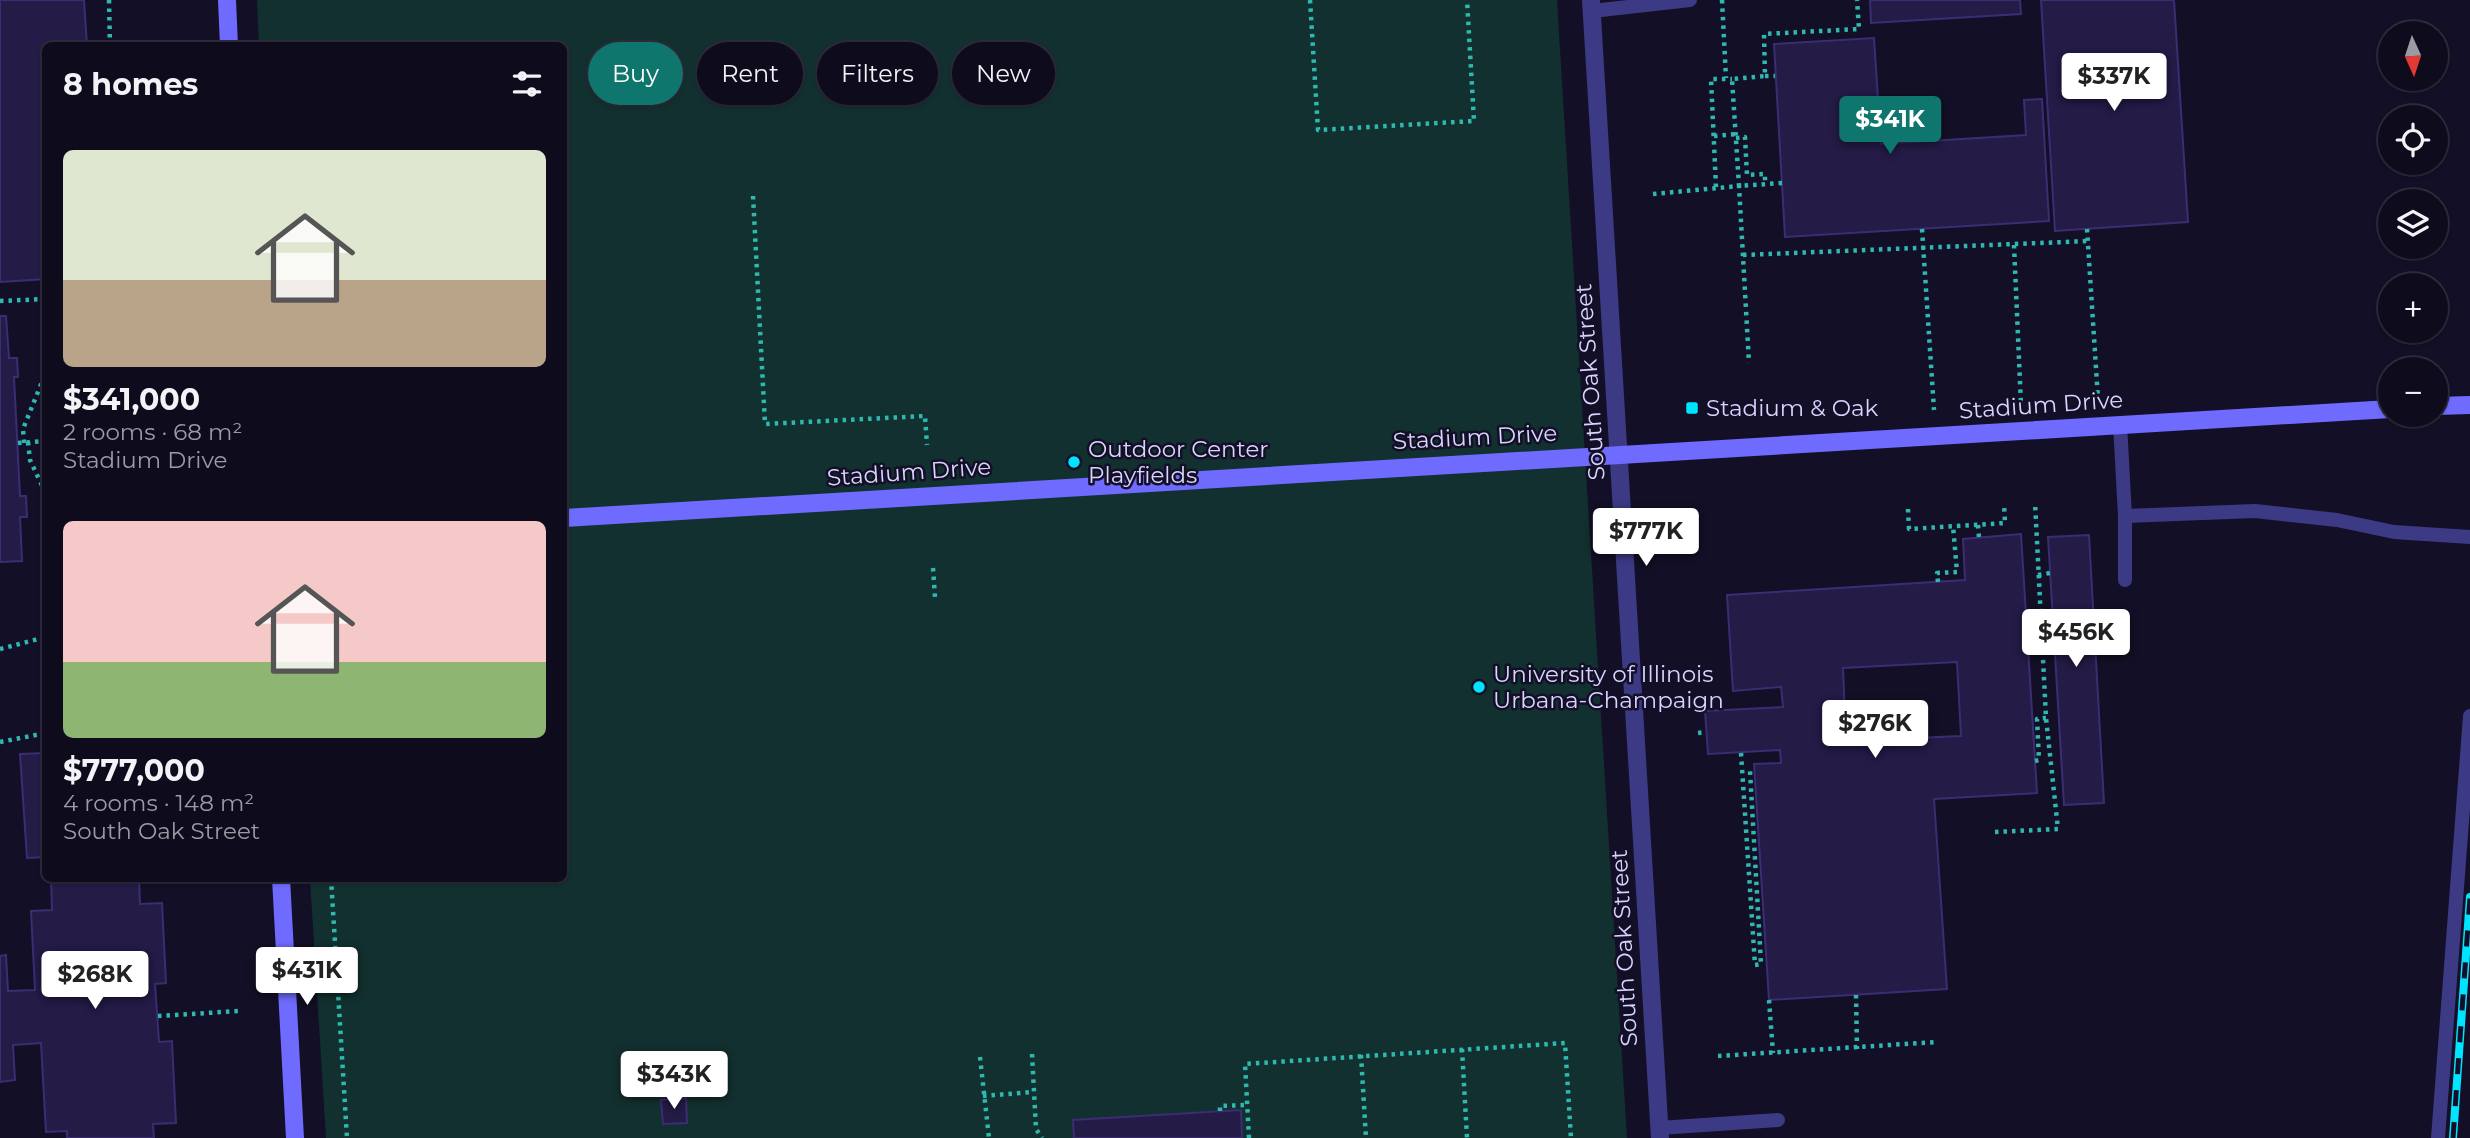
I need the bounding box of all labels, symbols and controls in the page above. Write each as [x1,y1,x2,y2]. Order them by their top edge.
north arrow [2378,21,2448,91]
map controls [2378,21,2448,427]
chip: Buy [588,42,683,105]
chip: Rent [697,42,803,105]
chip: Filters [817,42,938,105]
chip: New [952,42,1055,105]
pin: $337K [2065,54,2163,113]
text: $337K [2078,62,2150,90]
icon: filters [508,65,546,103]
text: 8 homes [63,66,198,103]
pin: $341K [1841,96,1939,156]
text: $341K [1855,105,1925,133]
button: locate [2378,105,2448,175]
button: layers [2378,189,2448,259]
icon: home [242,195,368,321]
button: + [2378,273,2448,343]
street label: South Oak Street [1569,283,1611,481]
button: − [2378,357,2448,427]
text: $341,000 [63,381,200,418]
street label: Stadium Drive [1958,385,2124,425]
place label: Stadium & Oak [1706,394,1879,422]
marker: Stadium & Oak [1684,400,1700,416]
text: 2 rooms · 68 m² [63,418,242,446]
street label: Stadium Drive [1392,419,1558,455]
place label: Outdoor Center Playfields [1088,435,1269,489]
text: Stadium Drive [63,446,228,474]
street label: Stadium Drive [826,452,992,492]
marker: Outdoor Center Playfields [1066,454,1082,470]
pin: $777K [1597,508,1695,568]
text: $777K [1609,517,1683,545]
icon: home [242,566,368,692]
pin: $456K [2027,610,2125,669]
text: $456K [2038,618,2114,646]
place label: University of Illinois Urbana-Champaign [1493,660,1724,714]
marker: University of Illinois Urbana-Champaign [1471,679,1487,695]
pin: $276K [1826,700,1924,760]
text: $276K [1838,709,1912,737]
text: $777,000 [63,752,205,789]
text: 4 rooms · 148 m² [63,789,254,817]
text: South Oak Street [63,817,260,845]
street label: South Oak Street [1605,849,1643,1047]
pin: $431K [258,948,356,1007]
pin: $268K [46,951,144,1011]
text: $431K [272,956,342,984]
text: $268K [57,960,133,988]
pin: $343K [625,1052,723,1111]
text: $343K [637,1060,711,1088]

